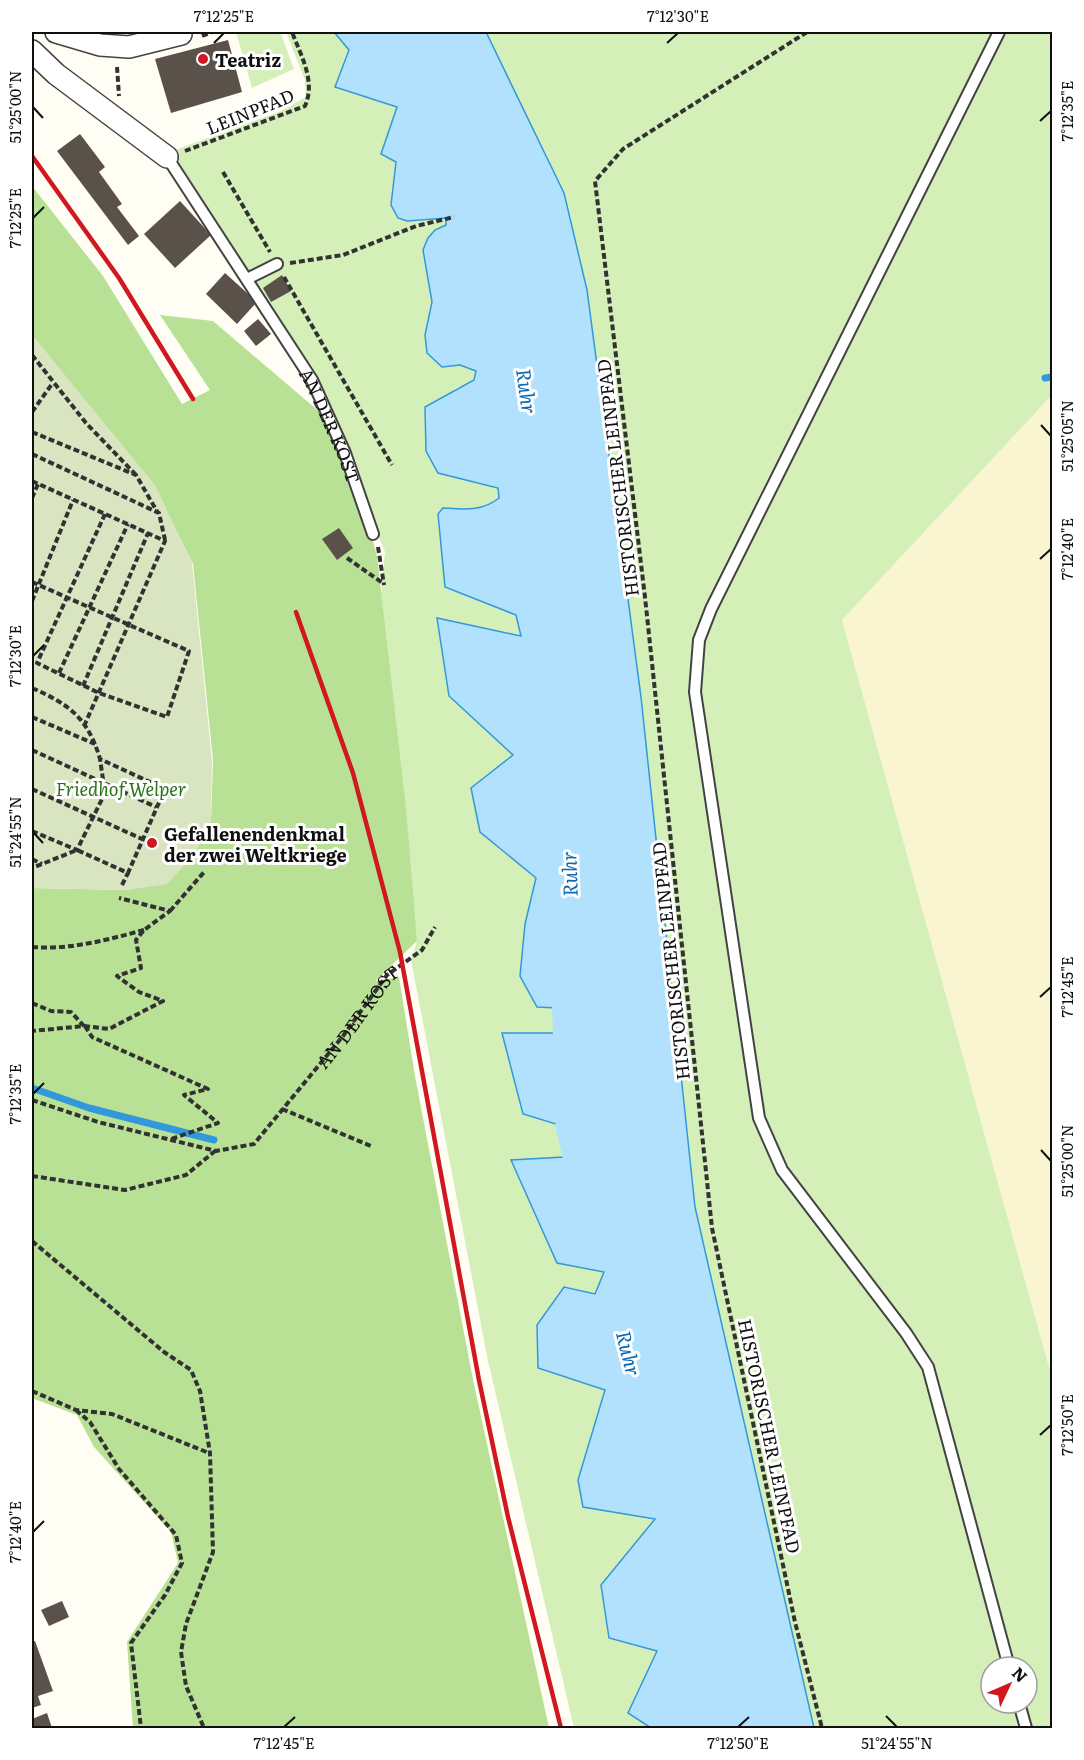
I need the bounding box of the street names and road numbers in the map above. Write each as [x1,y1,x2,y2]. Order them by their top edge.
street label: LEINPFAD [202,81,298,141]
street label: HISTORISCHER LEINPFAD [589,358,645,598]
street label: AN DER KOST [294,362,368,487]
street label: HISTORISCHER LEINPFAD [644,841,696,1081]
street label: AN DER KOST [309,958,404,1074]
street label: HISTORISCHER LEINPFAD [732,1316,808,1556]

